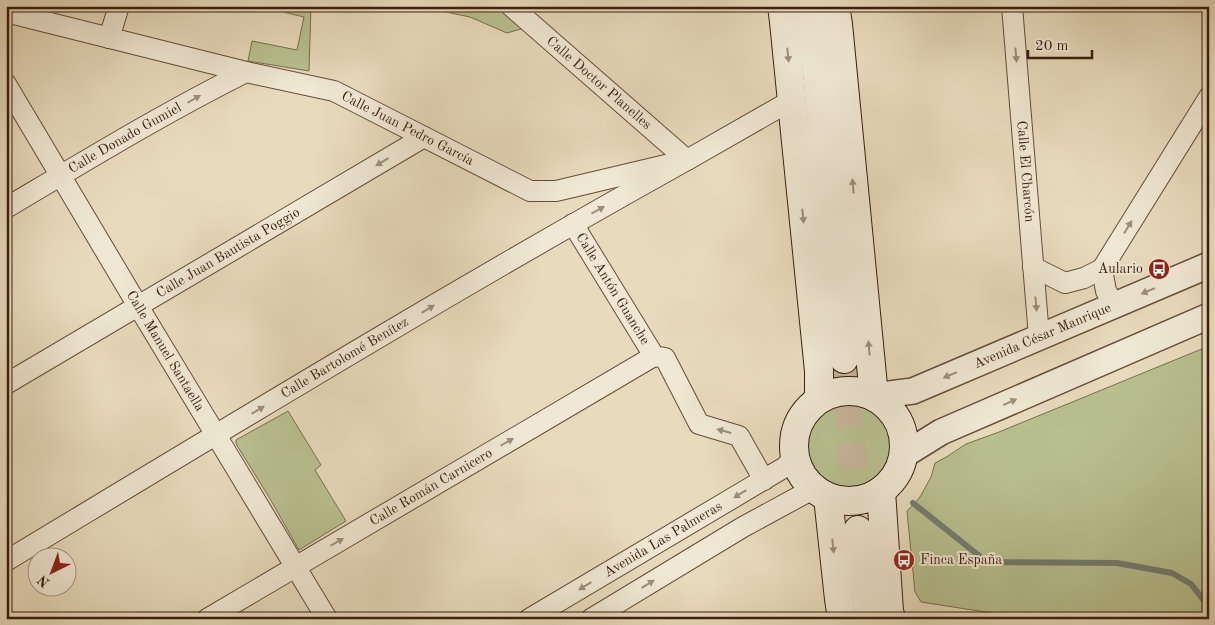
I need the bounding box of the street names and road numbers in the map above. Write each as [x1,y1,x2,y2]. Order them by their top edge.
street label: Calle Doctor Planelles [544,34,654,132]
street label: Calle Juan Pedro García [339,89,476,168]
street label: Calle Donado Gumiel [66,100,184,176]
street label: Calle El Charcón [1014,120,1037,223]
street label: Calle Juan Bautista Poggio [154,205,302,300]
street label: Calle Antón Guanche [573,231,652,347]
street label: Calle Manuel Santaella [124,288,207,414]
street label: Avenida César Manrique [972,301,1113,371]
street label: Calle Bartolomé Benítez [279,315,411,401]
street label: Calle Román Carnicero [367,446,495,529]
street label: Avenida Las Palmeras [602,499,725,580]

